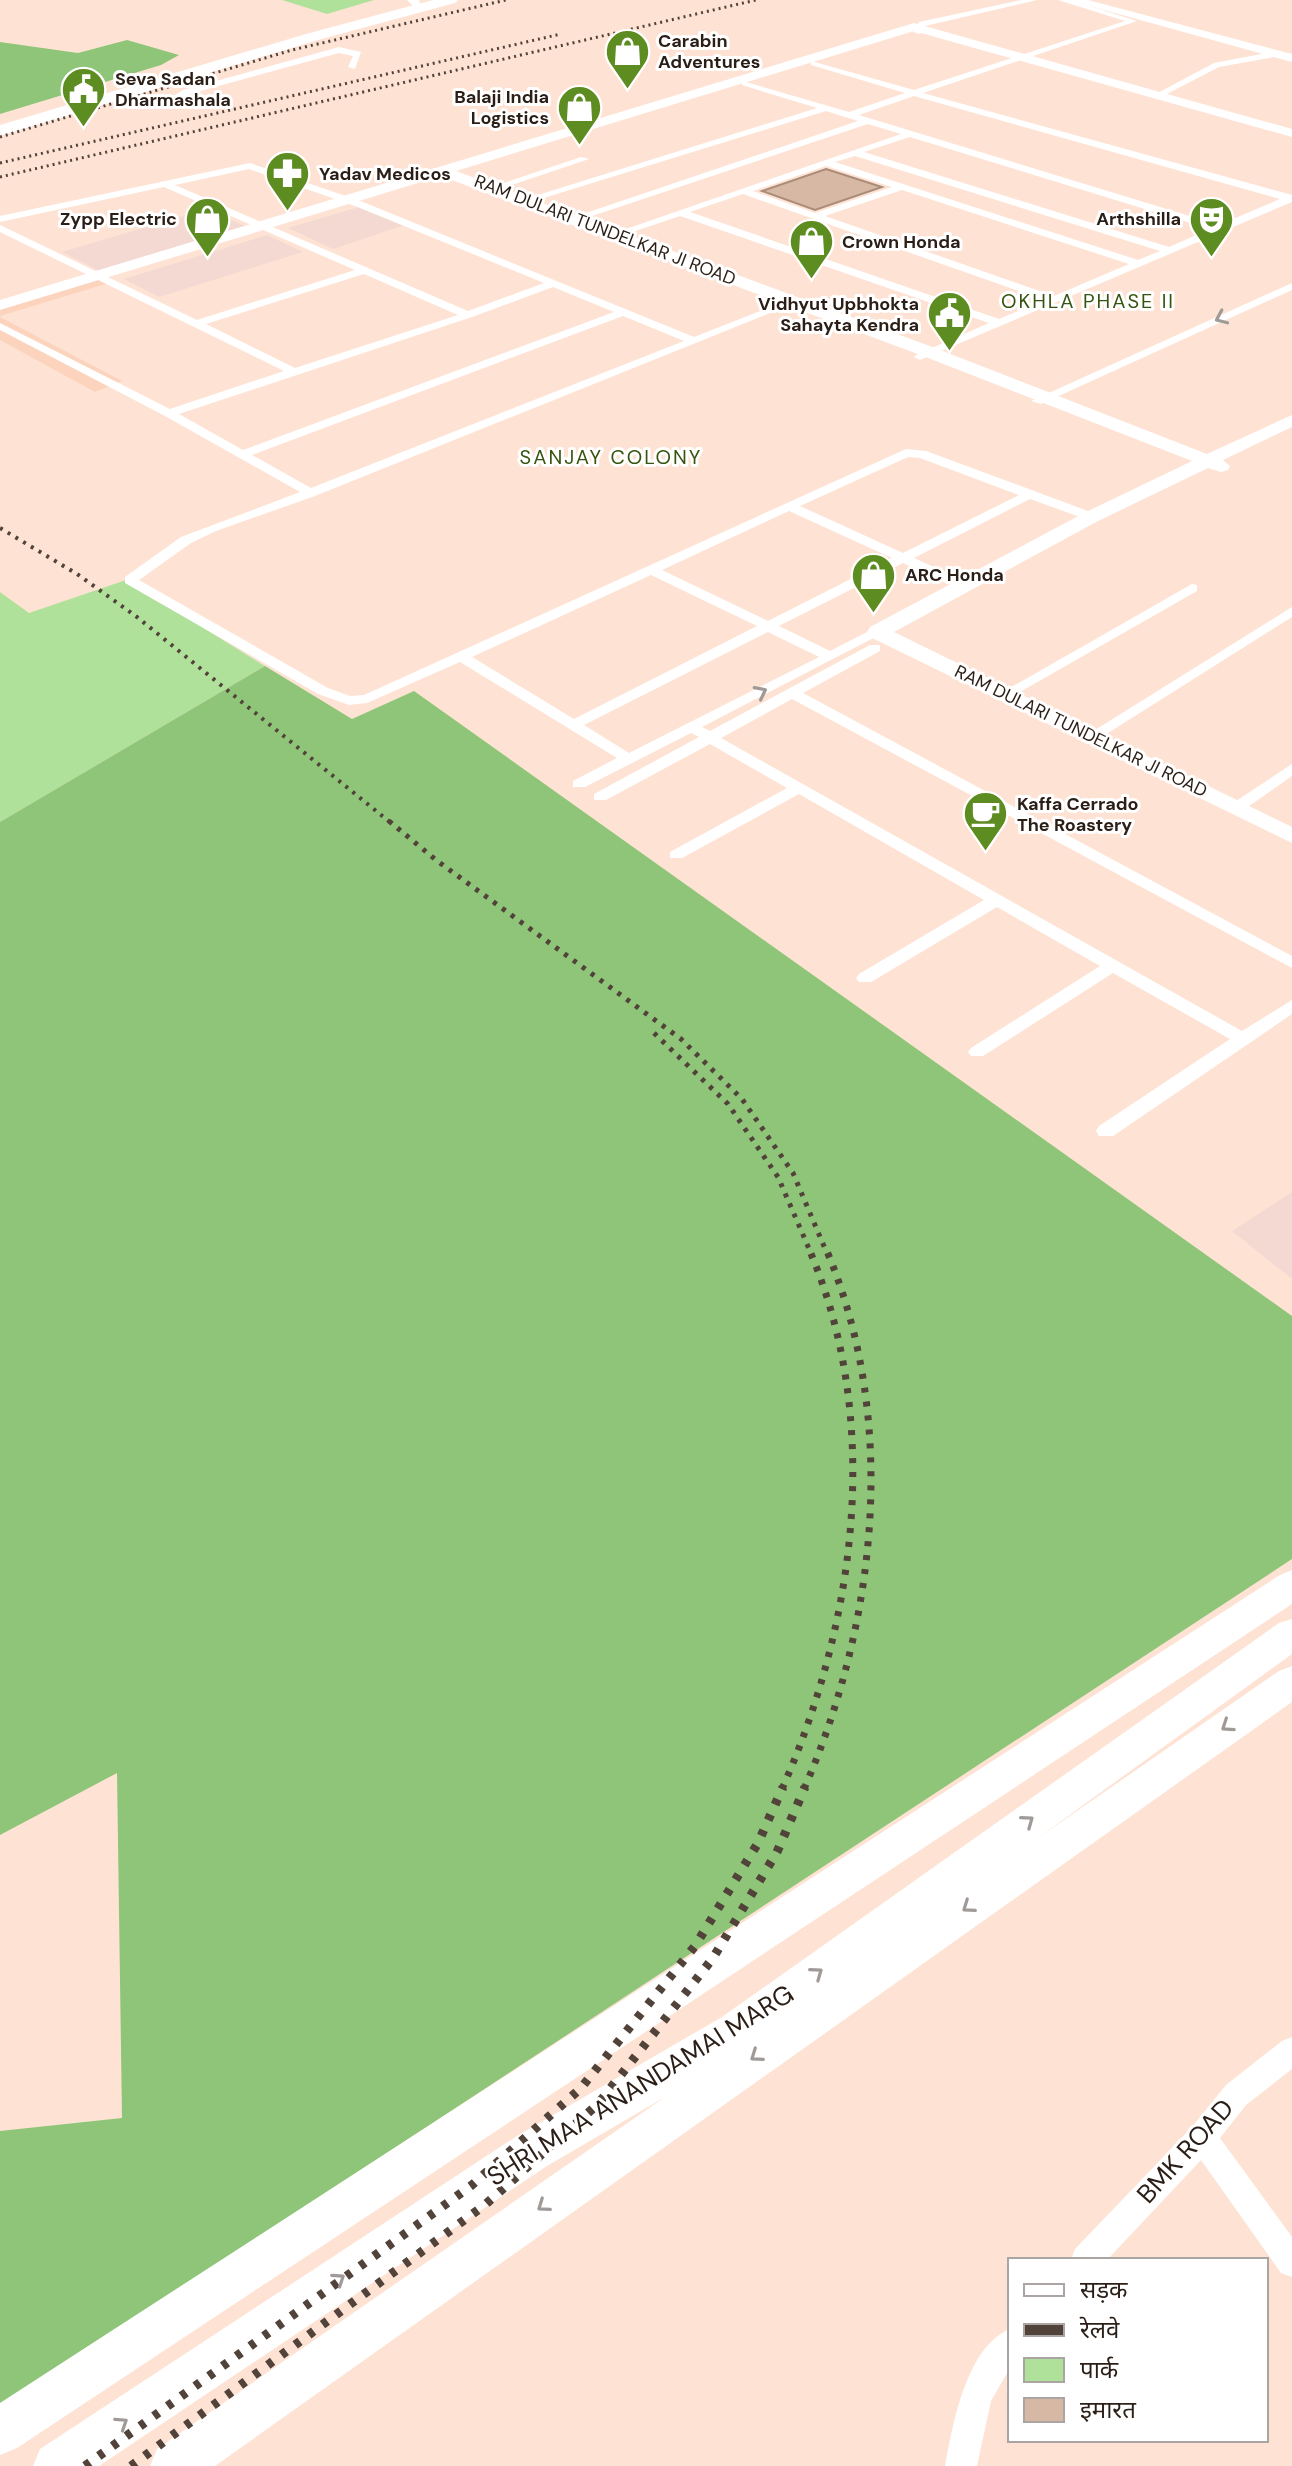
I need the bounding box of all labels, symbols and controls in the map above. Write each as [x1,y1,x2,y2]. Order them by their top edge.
shop icon: Carabin Adventures [603,27,651,90]
place label: Carabin Adventures [658,29,760,74]
public building icon: Seva Sadan Dharmashala [60,65,108,128]
place label: Seva Sadan Dharmashala [115,67,231,112]
shop icon: Balaji India Logistics [556,83,604,146]
place label: Balaji India Logistics [454,85,549,130]
pharmacy icon: Yadav Medicos [264,150,312,213]
place label: Yadav Medicos [319,162,451,186]
street label: RAM DULARI TUNDELKAR JI ROAD [471,169,739,291]
shop icon: Zypp Electric [184,195,232,258]
theatre icon: Arthshilla [1188,195,1236,258]
place label: Zypp Electric [60,207,177,231]
place label: Arthshilla [1096,207,1181,231]
shop icon: Crown Honda [787,218,835,281]
place label: Crown Honda [842,230,961,254]
district label: OKHLA PHASE II [1001,288,1175,314]
public building icon: Vidhyut Upbhokta Sahayta Kendra [926,290,974,353]
place label: Vidhyut Upbhokta Sahayta Kendra [758,292,919,337]
one-way arrow [1215,308,1229,324]
district label: SANJAY COLONY [520,444,702,470]
shop icon: ARC Honda [850,551,898,614]
place label: ARC Honda [905,563,1004,587]
street label: RAM DULARI TUNDELKAR JI ROAD [951,659,1211,803]
one-way arrow [752,686,767,701]
cafe icon: Kaffa Cerrado The Roastery [962,790,1010,853]
place label: Kaffa Cerrado The Roastery [1017,792,1139,837]
one-way arrow [1222,1716,1236,1731]
one-way arrow [1019,1817,1033,1831]
one-way arrow [963,1897,977,1912]
one-way arrow [808,1969,822,1983]
street label: SHRI MAA ANANDAMAI MARG [480,1976,800,2194]
one-way arrow [750,2046,764,2061]
street label: BMK ROAD [1129,2092,1241,2210]
one-way arrow [538,2196,552,2211]
legend [1008,2258,1268,2442]
one-way arrow [330,2274,344,2289]
text: सड़क [1080,2274,1128,2305]
text: रेलवे [1079,2314,1120,2345]
text: पार्क [1080,2354,1119,2385]
text: इमारत [1080,2394,1137,2425]
one-way arrow [113,2418,128,2433]

